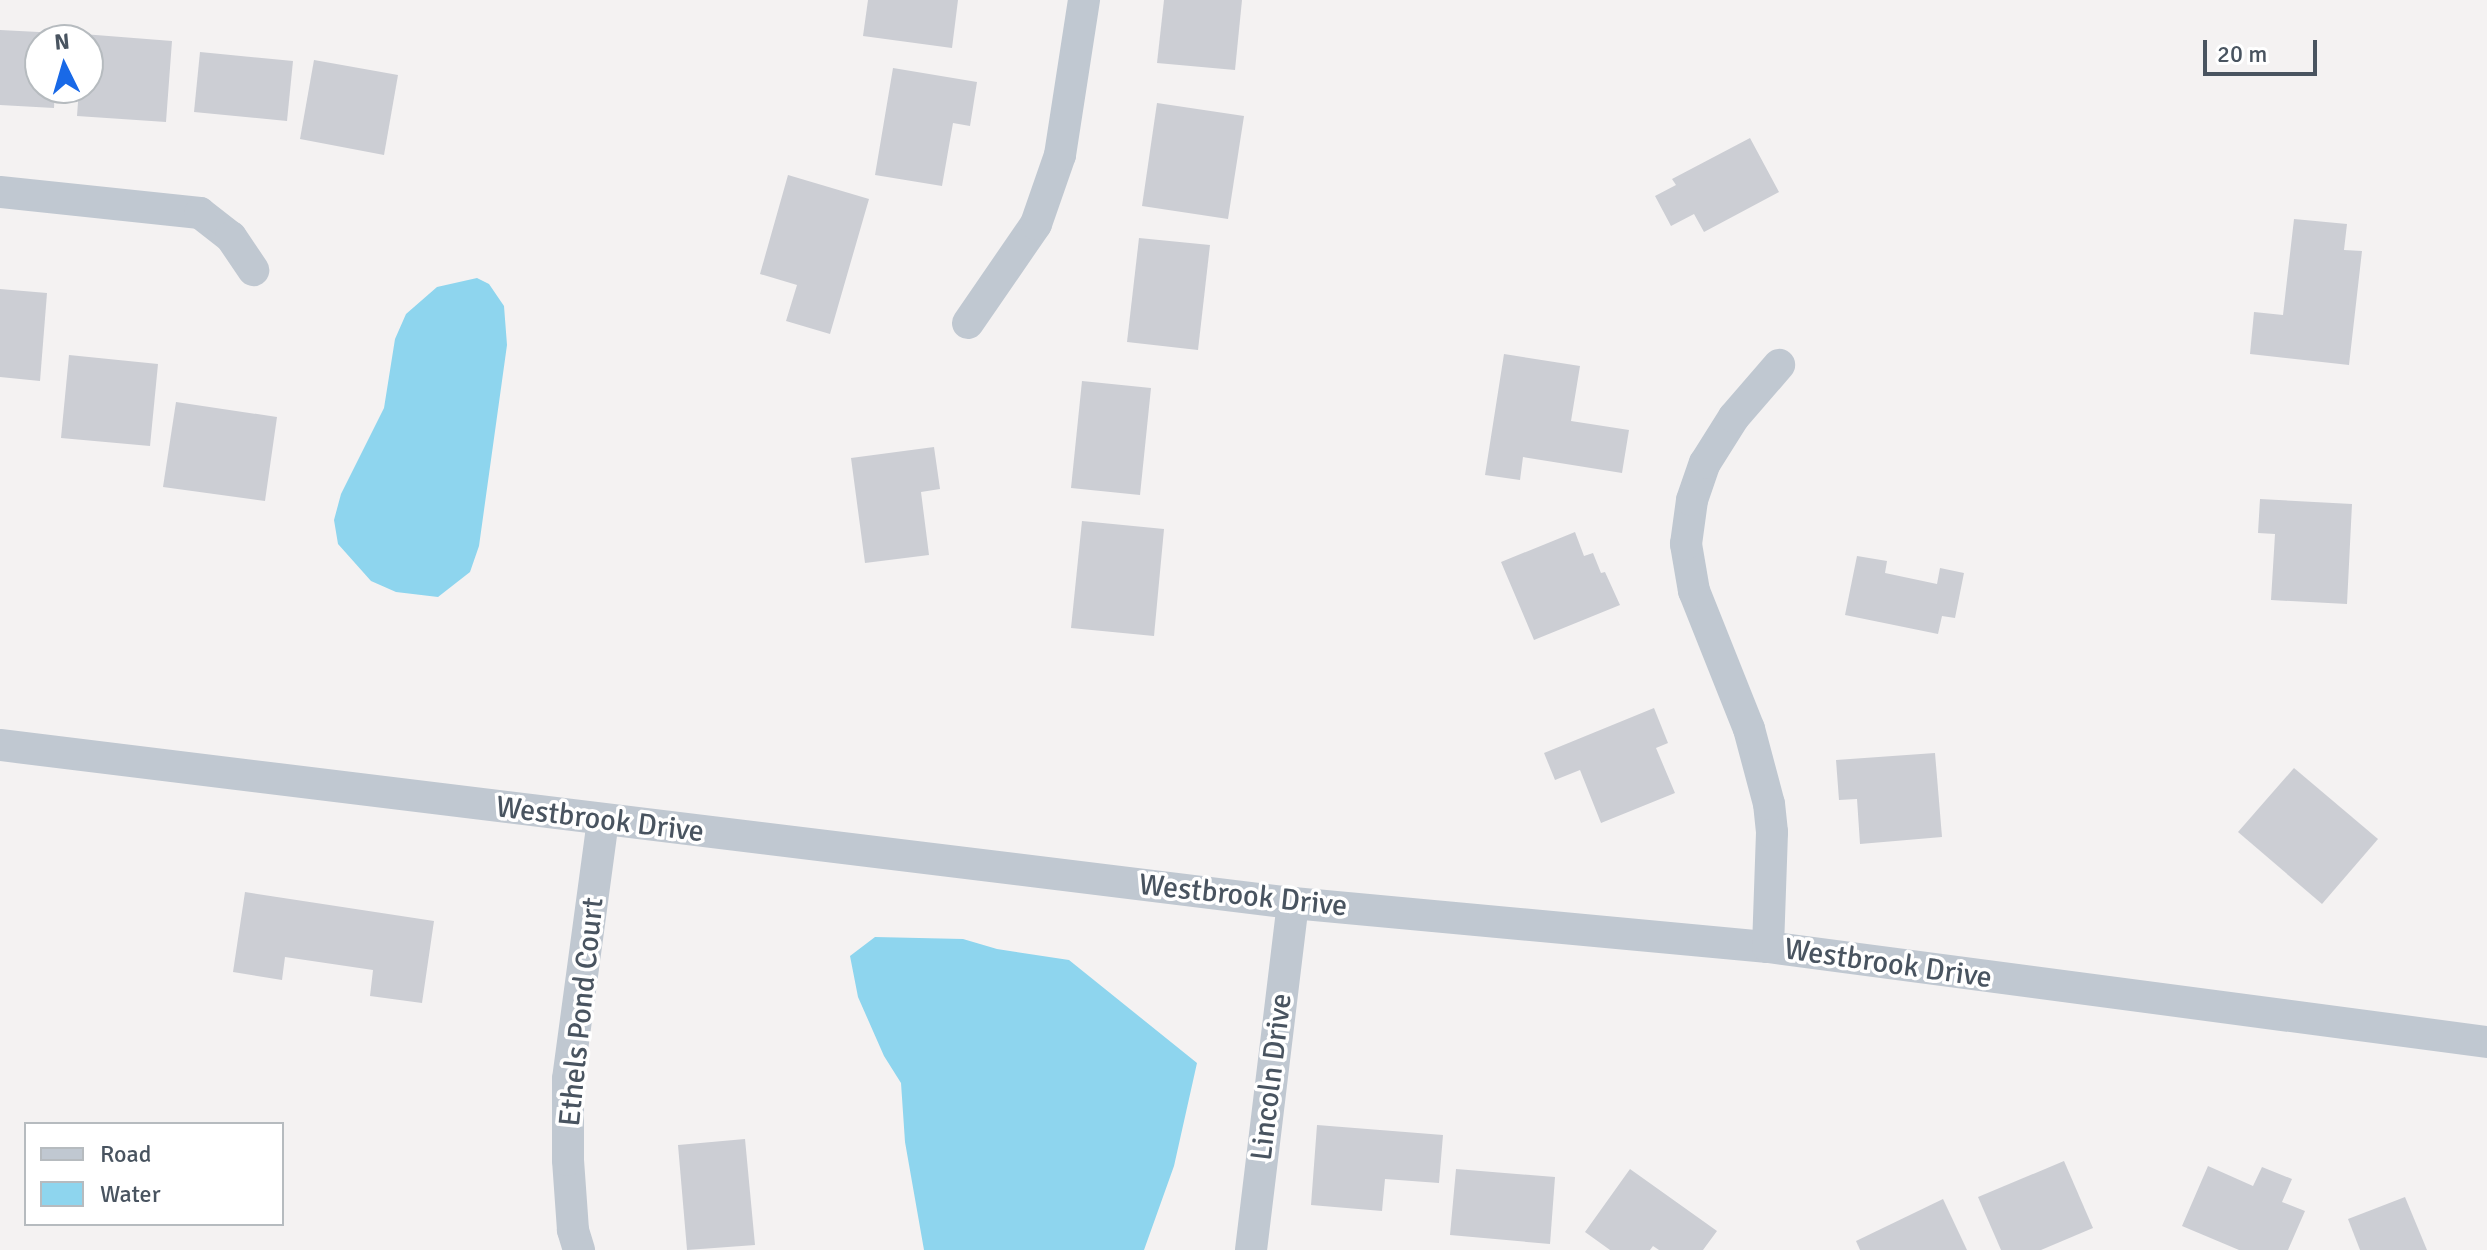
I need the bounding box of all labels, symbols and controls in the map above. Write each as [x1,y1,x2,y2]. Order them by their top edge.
north arrow [24,24,104,104]
scale bar [2207,24,2321,74]
text: N [53,27,71,56]
text: 20 m [2217,39,2267,69]
street label: Westbrook Drive [494,789,706,851]
street label: Westbrook Drive [1137,867,1349,925]
street label: Ethels Pond Court [552,896,612,1128]
street label: Westbrook Drive [1782,932,1994,996]
street label: Lincoln Drive [1244,991,1300,1163]
legend [24,1122,284,1226]
text: Road [100,1139,151,1169]
text: Water [100,1179,160,1209]

